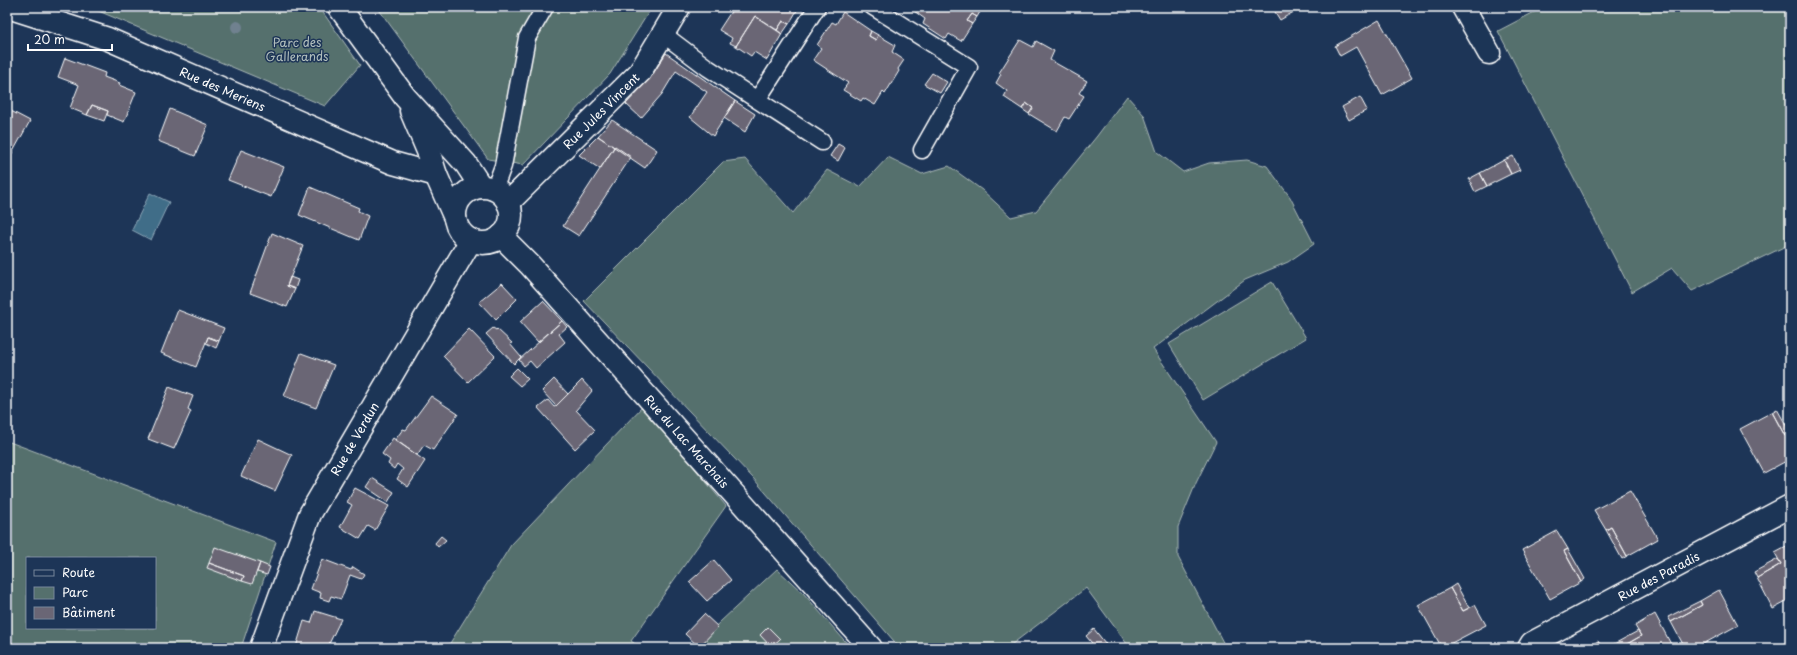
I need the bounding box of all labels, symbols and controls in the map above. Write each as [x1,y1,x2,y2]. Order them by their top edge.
scale bar [28,26,112,52]
text: 20 m [34,30,65,48]
park label: Parc des Gallerands [265,33,329,65]
street label: Rue des Meriens [177,62,269,116]
street label: Rue Jules Vincent [559,69,643,153]
street label: Rue du Lac Marchais [640,391,734,492]
street label: Rue de Verdun [326,399,383,479]
street label: Rue des Paradis [1614,547,1703,605]
legend [26,557,156,629]
text: Route [62,563,95,581]
text: Parc [62,583,88,601]
text: Bâtiment [62,603,115,621]

